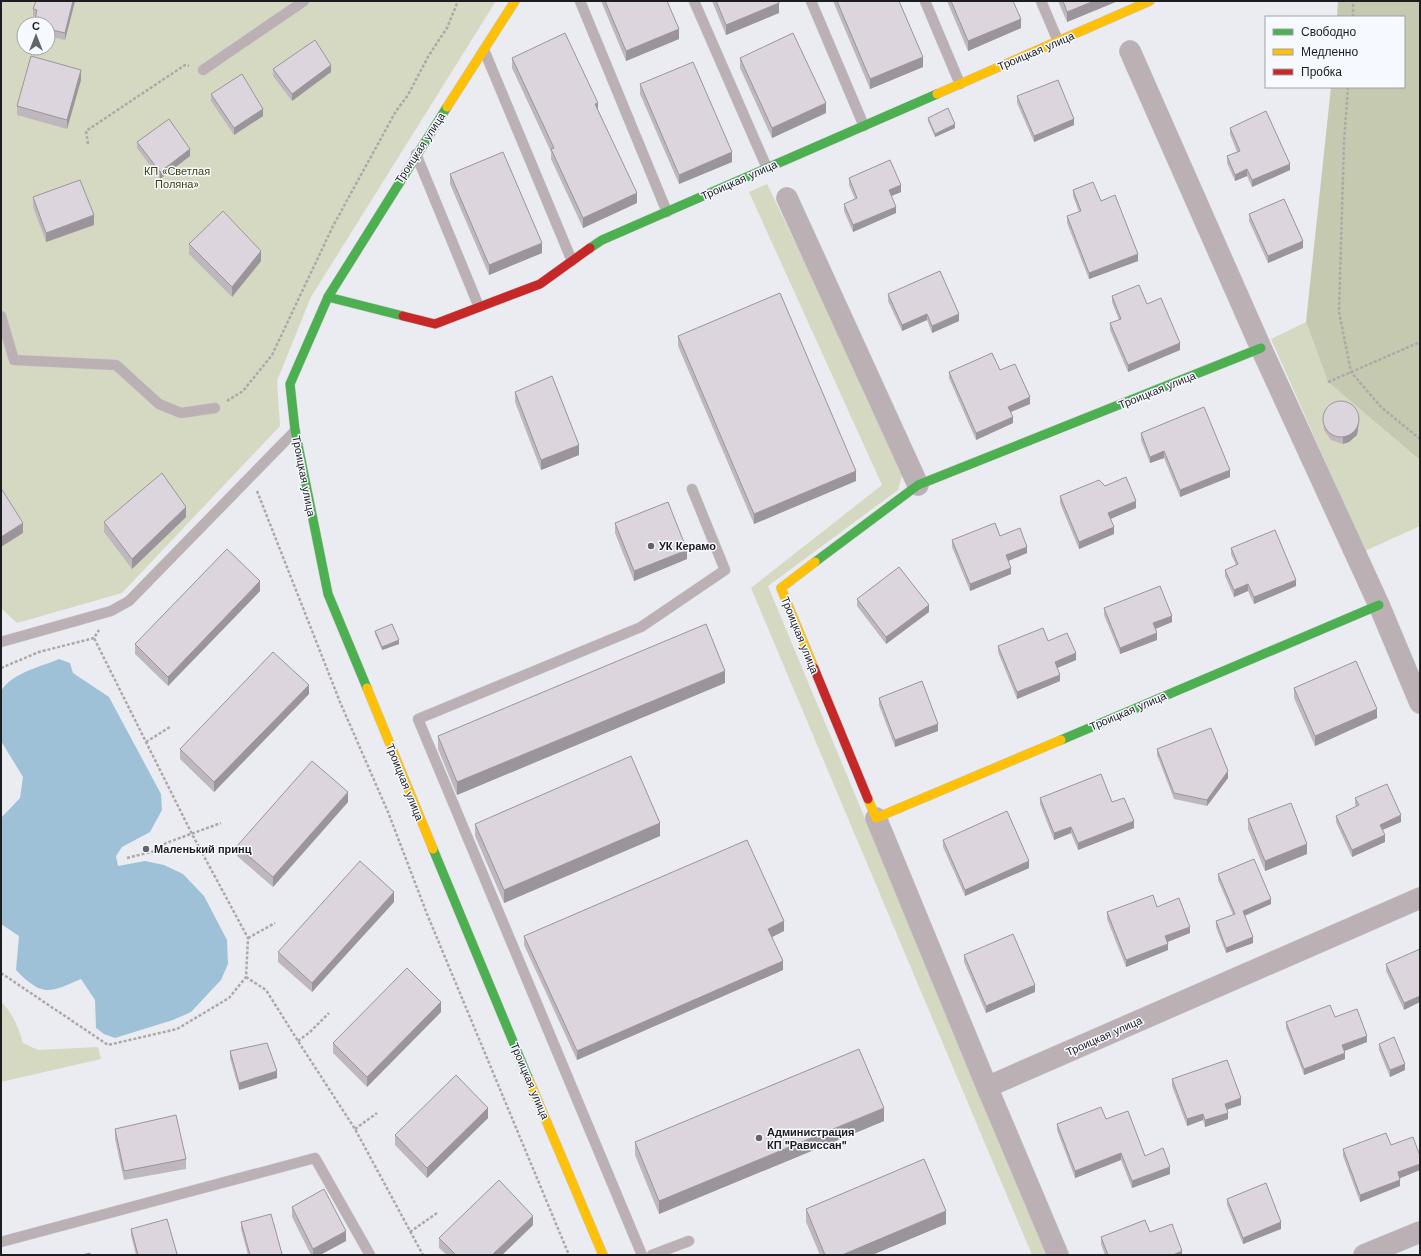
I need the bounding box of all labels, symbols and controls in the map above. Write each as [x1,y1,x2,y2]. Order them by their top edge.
north arrow [16,16,56,56]
legend [1265,16,1405,88]
text: С [32,20,40,33]
text: Свободно [1301,25,1356,39]
street label: Троицкая улица [996,29,1077,73]
text: Медленно [1301,45,1358,59]
text: Пробка [1301,65,1342,79]
street label: Троицкая улица [393,110,449,186]
street label: Троицкая улица [699,158,780,203]
park label: КП «Светлая Поляна» [144,165,210,191]
street label: Троицкая улица [1117,369,1198,412]
street label: Троицкая улица [289,435,318,518]
place label: УК Керамо [659,540,716,553]
marker: УК Керамо [646,541,656,551]
street label: Троицкая улица [778,595,821,676]
street label: Троицкая улица [1088,689,1169,733]
street label: Троицкая улица [383,742,426,823]
place label: Маленький принц [154,843,252,856]
marker: Маленький принц [141,844,151,854]
street label: Троицкая улица [1064,1014,1145,1059]
street label: Троицкая улица [508,1041,552,1122]
place label: Администрация КП "Рависсан" [767,1126,855,1152]
marker: Администрация КП "Рависсан" [754,1133,764,1143]

